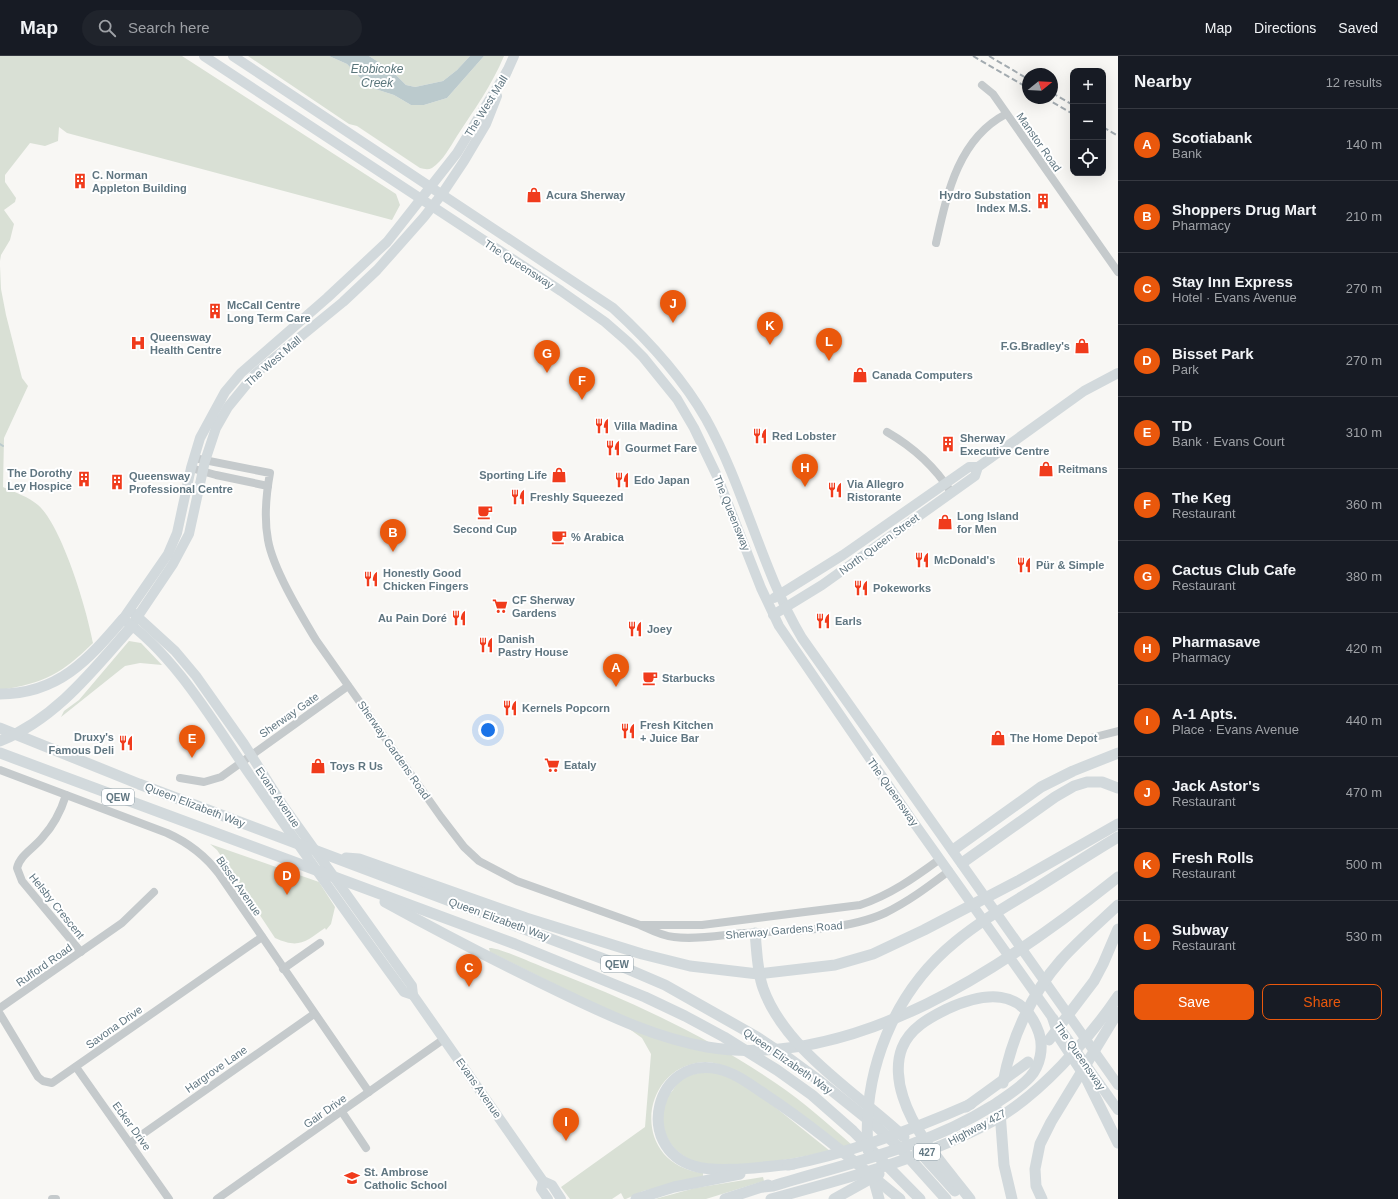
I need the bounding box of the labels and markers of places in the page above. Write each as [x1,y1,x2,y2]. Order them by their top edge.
place label: C. Norman Appleton Building [92,169,187,194]
building icon: C. Norman Appleton Building [71,172,89,190]
shop icon: Acura Sherway [525,186,543,204]
place label: Acura Sherway [546,189,626,201]
place label: Hydro Substation Index M.S. [939,189,1031,214]
building icon: Hydro Substation Index M.S. [1034,192,1052,210]
pin: J [660,290,686,323]
place label: McCall Centre Long Term Care [227,299,311,324]
building icon: McCall Centre Long Term Care [206,302,224,320]
pin: K [757,312,783,345]
pin: L [816,328,842,361]
place label: Queensway Health Centre [150,331,222,356]
hospital icon: Queensway Health Centre [129,334,147,352]
shop icon: F.G.Bradley's [1073,337,1091,355]
pin: G [534,340,560,373]
place label: F.G.Bradley's [1001,340,1070,352]
shop icon: Canada Computers [851,366,869,384]
pin: F [569,367,595,400]
place label: Canada Computers [872,369,973,381]
restaurant icon: Villa Madina [593,417,611,435]
place label: Villa Madina [614,420,678,432]
restaurant icon: Red Lobster [751,427,769,445]
place label: Red Lobster [772,430,837,442]
place label: Sherway Executive Centre [960,432,1049,457]
building icon: Sherway Executive Centre [939,435,957,453]
restaurant icon: Gourmet Fare [604,439,622,457]
place label: Gourmet Fare [625,442,697,454]
pin: H [792,454,818,487]
shop icon: Reitmans [1037,460,1055,478]
place label: Reitmans [1058,463,1108,475]
shop icon: Sporting Life [550,466,568,484]
place label: The Dorothy Ley Hospice [7,467,73,492]
place label: Sporting Life [479,469,547,481]
building icon: The Dorothy Ley Hospice [75,470,93,488]
place label: Queensway Professional Centre [129,470,233,495]
restaurant icon: Edo Japan [613,471,631,489]
building icon: Queensway Professional Centre [108,473,126,491]
place label: Edo Japan [634,474,690,486]
place label: Via Allegro Ristorante [847,478,904,503]
restaurant icon: Via Allegro Ristorante [826,481,844,499]
restaurant icon: Freshly Squeezed [509,488,527,506]
place label: Freshly Squeezed [530,491,624,503]
cafe icon: Second Cup [476,503,494,521]
place label: Long Island for Men [957,510,1019,535]
shop icon: Long Island for Men [936,513,954,531]
pin: B [380,519,406,552]
place label: Second Cup [453,523,517,535]
cafe icon: % Arabica [550,528,568,546]
place label: % Arabica [571,531,625,543]
restaurant icon: McDonald's [913,551,931,569]
place label: McDonald's [934,554,995,566]
restaurant icon: Pür & Simple [1015,556,1033,574]
place label: Pür & Simple [1036,559,1104,571]
place label: Honestly Good Chicken Fingers [383,567,469,592]
restaurant icon: Honestly Good Chicken Fingers [362,570,380,588]
restaurant icon: Pokeworks [852,579,870,597]
place label: Pokeworks [873,582,931,594]
place label: CF Sherway Gardens [512,594,576,619]
supermarket icon: CF Sherway Gardens [491,597,509,615]
restaurant icon: Au Pain Doré [450,609,468,627]
place label: Au Pain Doré [378,612,447,624]
restaurant icon: Earls [814,612,832,630]
place label: Earls [835,615,862,627]
restaurant icon: Joey [626,620,644,638]
place label: Joey [647,623,673,635]
place label: Danish Pastry House [498,633,568,658]
restaurant icon: Danish Pastry House [477,636,495,654]
pin: A [603,654,629,687]
cafe icon: Starbucks [641,669,659,687]
place label: Starbucks [662,672,715,684]
restaurant icon: Kernels Popcorn [501,699,519,717]
place label: Kernels Popcorn [522,702,610,714]
place label: Fresh Kitchen + Juice Bar [640,719,714,744]
restaurant icon: Fresh Kitchen + Juice Bar [619,722,637,740]
pin: E [179,725,205,758]
shop icon: The Home Depot [989,729,1007,747]
place label: Druxy's Famous Deli [49,731,114,756]
place label: The Home Depot [1010,732,1098,744]
restaurant icon: Druxy's Famous Deli [117,734,135,752]
supermarket icon: Eataly [543,756,561,774]
shop icon: Toys R Us [309,757,327,775]
place label: Eataly [564,759,597,771]
place label: Toys R Us [330,760,383,772]
pin: D [274,862,300,895]
pin: C [456,954,482,987]
pin: I [553,1108,579,1141]
place label: St. Ambrose Catholic School [364,1166,447,1191]
school or university icon: St. Ambrose Catholic School [343,1169,361,1187]

